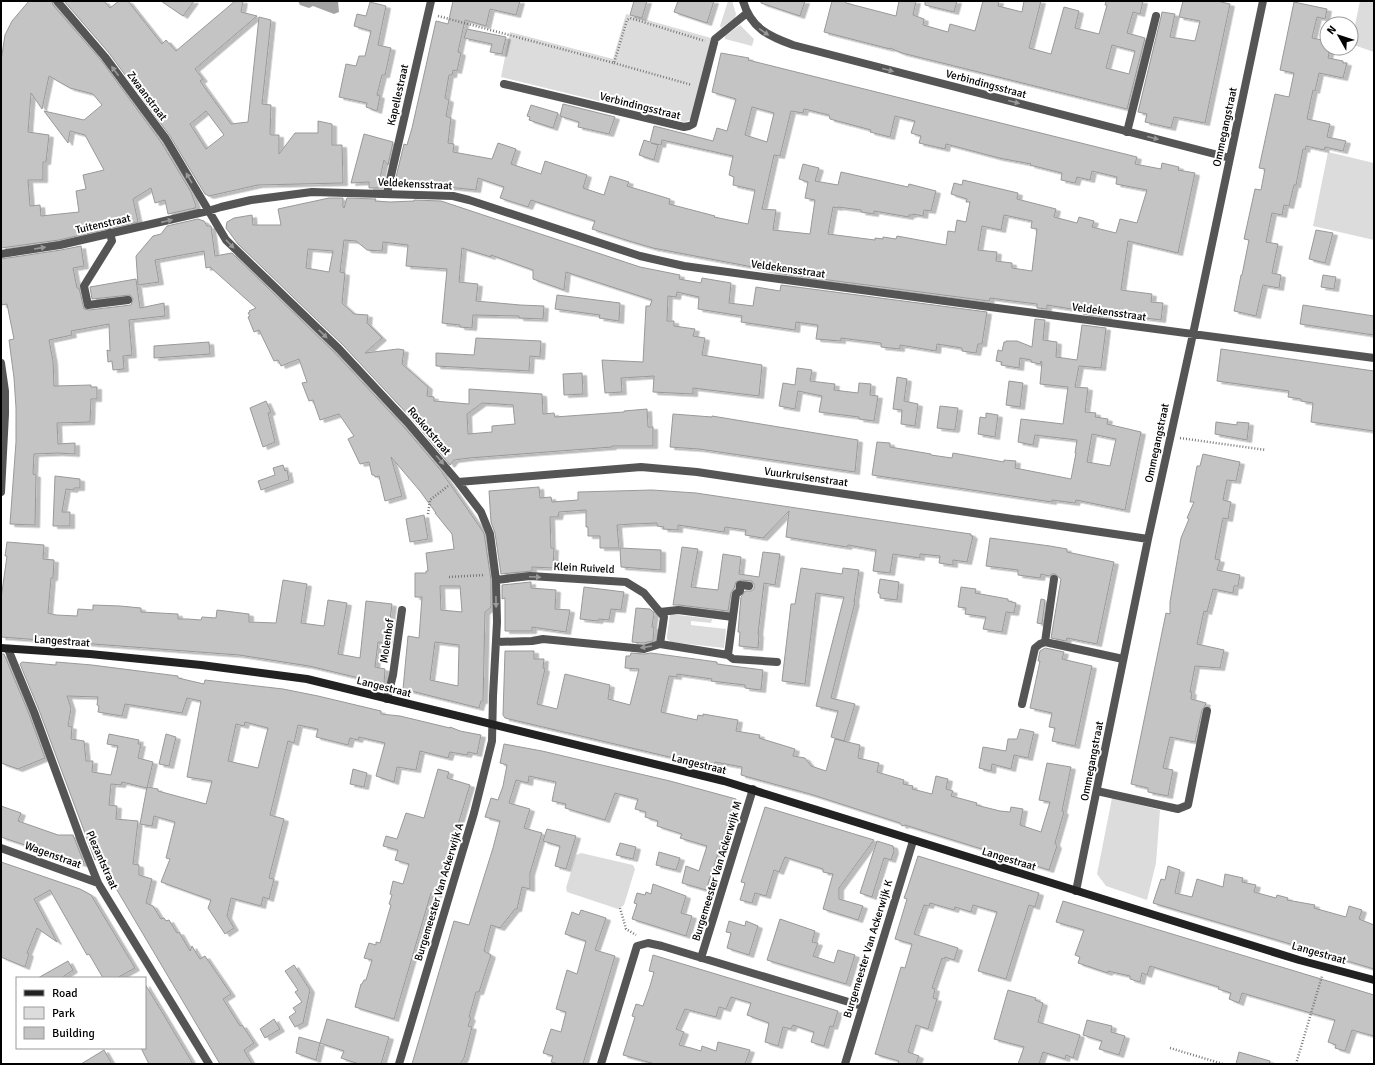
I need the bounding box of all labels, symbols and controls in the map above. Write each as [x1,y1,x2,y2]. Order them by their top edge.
north arrow [1319,16,1359,56]
text: N [1324,23,1339,37]
one-way arrow [759,28,769,36]
street label: Kapellestraat [385,63,411,127]
one-way arrow [111,65,119,76]
one-way arrow [882,67,894,73]
street label: Verbindingsstraat [944,67,1028,101]
street label: Zwaanstraat [124,69,170,123]
street label: Ommegangstraat [1210,86,1240,168]
street label: Verbindingsstraat [598,90,682,122]
one-way arrow [1008,100,1020,106]
one-way arrow [1147,136,1159,142]
one-way arrow [185,172,192,184]
street label: Veldekensstraat [377,176,453,192]
street label: Tuitenstraat [74,211,132,237]
one-way arrow [160,217,173,223]
one-way arrow [225,239,235,249]
one-way arrow [33,245,46,251]
street label: Veldekensstraat [750,257,826,281]
street label: Veldekensstraat [1071,300,1147,324]
one-way arrow [318,329,328,338]
street label: Ommegangstraat [1142,402,1172,484]
street label: Roskotstraat [405,404,453,458]
one-way arrow [435,455,444,466]
street label: Vuurkruisenstraat [763,465,849,489]
street label: Klein Ruiveld [553,560,615,576]
one-way arrow [529,573,541,580]
one-way arrow [493,596,500,608]
street label: Molenhof [377,617,397,664]
street label: Langestraat [34,633,91,649]
one-way arrow [640,644,652,650]
street label: Langestraat [355,674,413,700]
street label: Ommegangstraat [1078,720,1106,802]
street label: Langestraat [670,751,728,777]
street label: Burgemeester Van Ackerwijk M [689,799,745,943]
street label: Burgemeester Van Ackerwijk A [412,821,466,963]
street label: Plezantstraat [83,829,121,891]
street label: Wagenstraat [23,839,83,871]
street label: Langestraat [980,845,1038,873]
street label: Burgemeester Van Ackerwijk K [841,878,895,1020]
street label: Langestraat [1290,939,1348,967]
legend [16,977,146,1049]
text: Road [52,986,78,1001]
text: Park [52,1006,75,1021]
text: Building [52,1026,95,1041]

